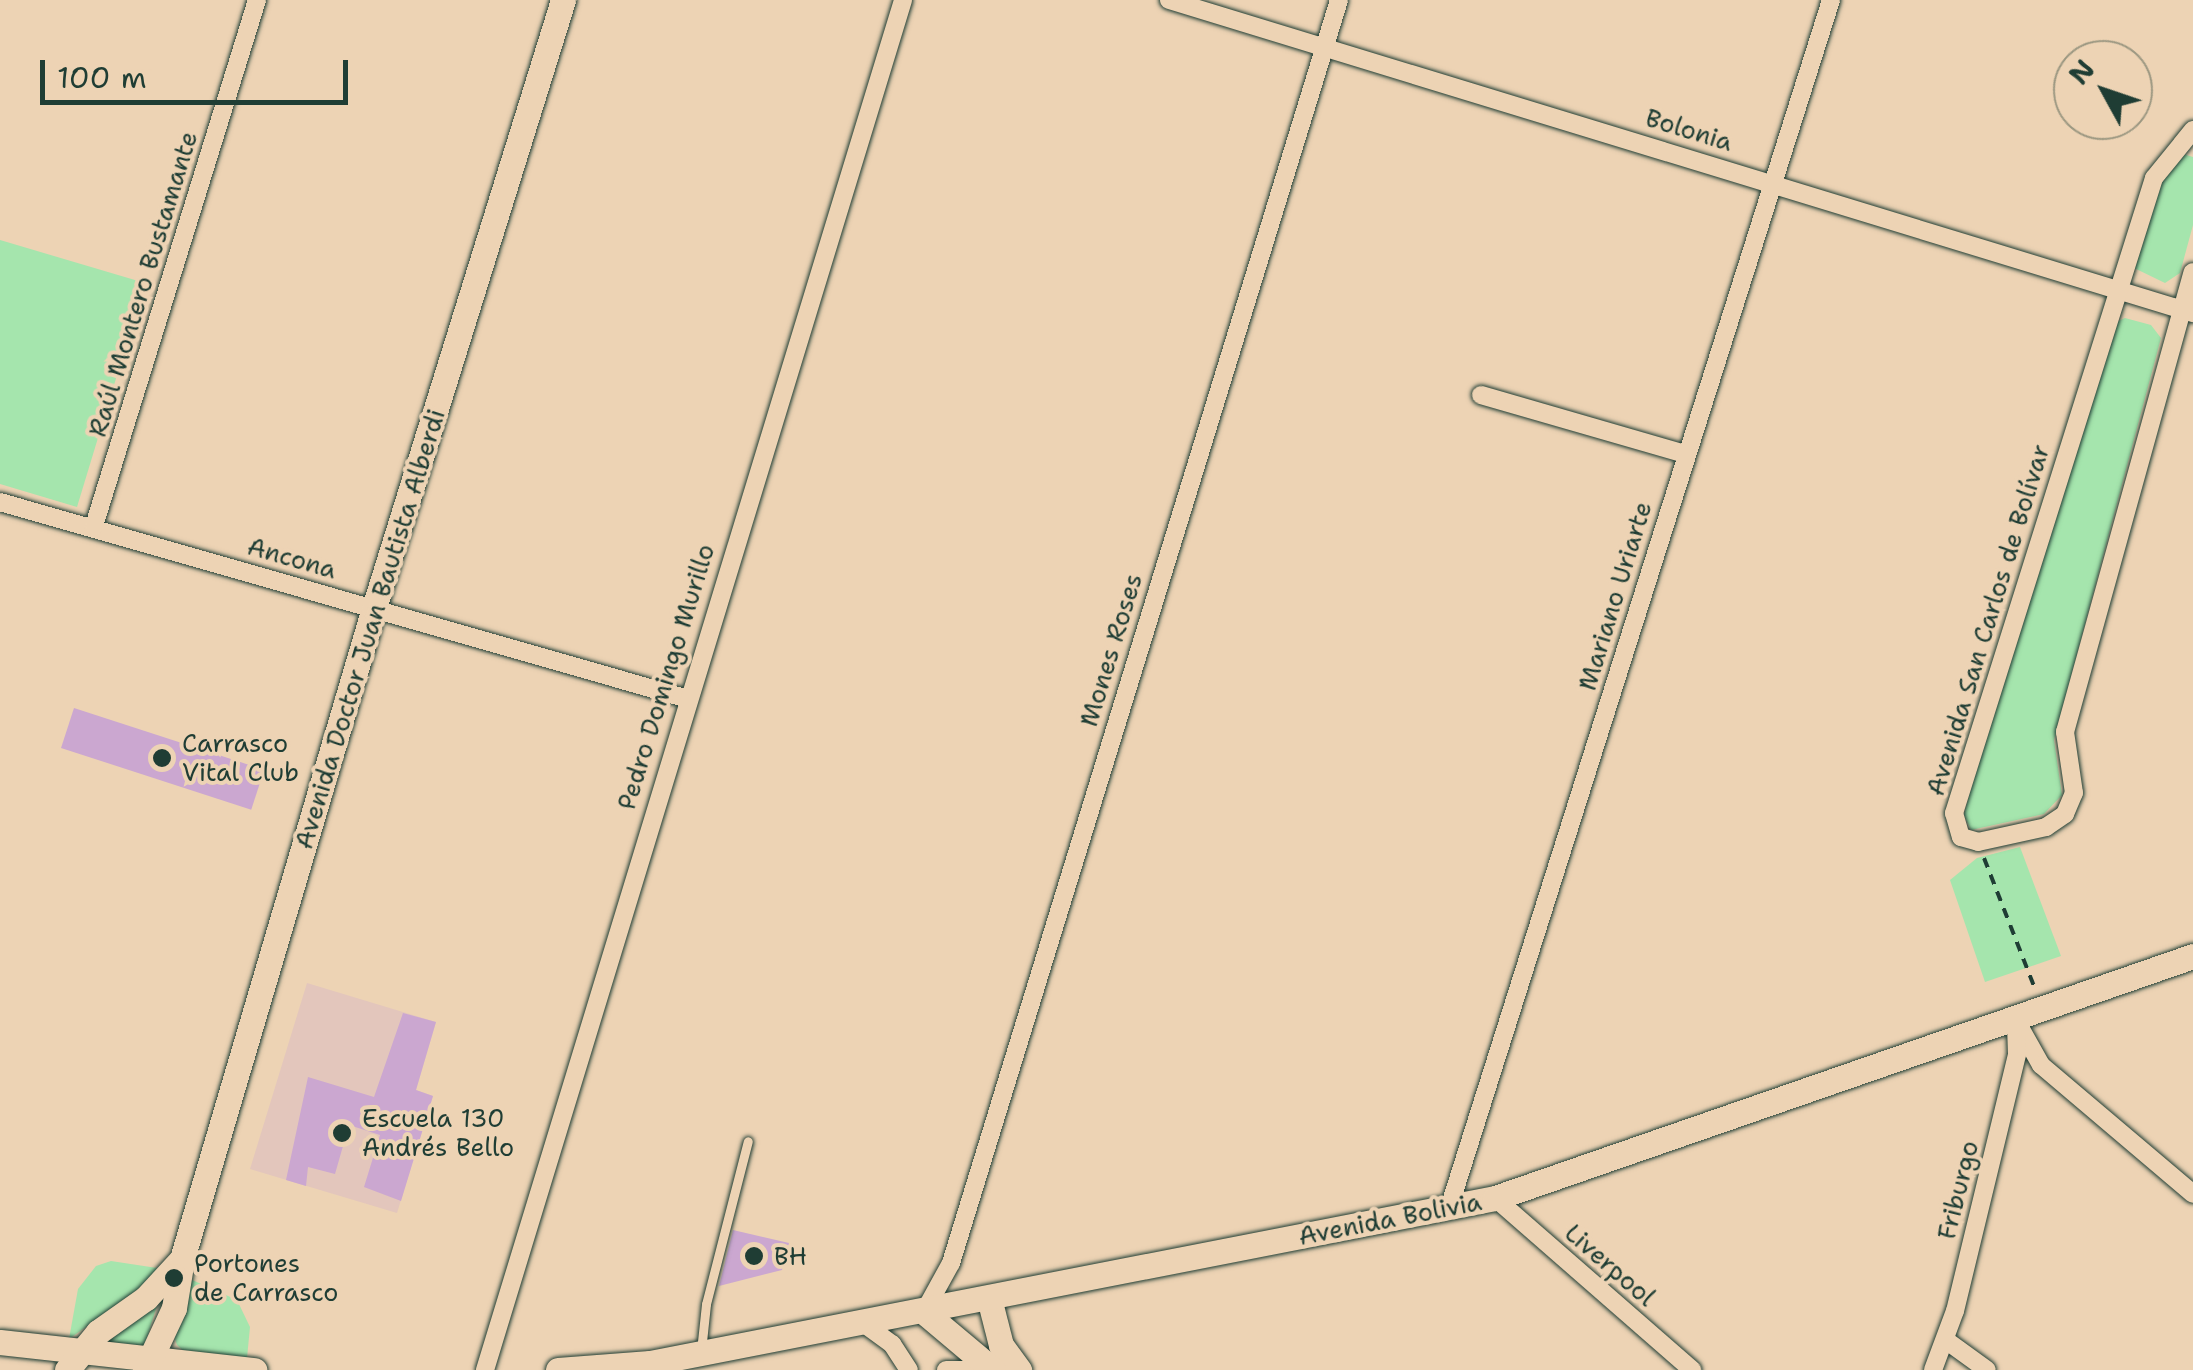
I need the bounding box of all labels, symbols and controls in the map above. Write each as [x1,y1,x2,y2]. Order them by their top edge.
scale bar [45,40,352,102]
north arrow [2053,40,2153,140]
text: N [2060,51,2103,93]
text: 100 m [57,57,147,98]
street label: Bolonia [1642,103,1736,157]
street label: Raúl Montero Bustamante [82,128,204,440]
street label: Avenida Doctor Juan Bautista Alberdi [289,405,451,853]
street label: Avenida San Carlos de Bolívar [1920,441,2056,799]
street label: Mariano Uriarte [1572,498,1658,694]
street label: Ancona [244,531,340,585]
street label: Pedro Domingo Murillo [611,541,721,813]
street label: Mones Roses [1074,570,1148,730]
place label: Carrasco Vital Club [182,729,299,788]
marker: Carrasco Vital Club [151,747,173,769]
place label: Escuela 130 Andrés Bello [362,1104,514,1163]
marker: Escuela 130 Andrés Bello [331,1122,353,1144]
street label: Friburgo [1931,1138,1985,1242]
street label: Avenida Bolivia [1296,1187,1484,1251]
street label: Liverpool [1559,1218,1661,1312]
place label: BH [774,1241,807,1271]
marker: BH [743,1245,765,1267]
place label: Portones de Carrasco [194,1249,338,1308]
marker: Portones de Carrasco [163,1267,185,1289]

